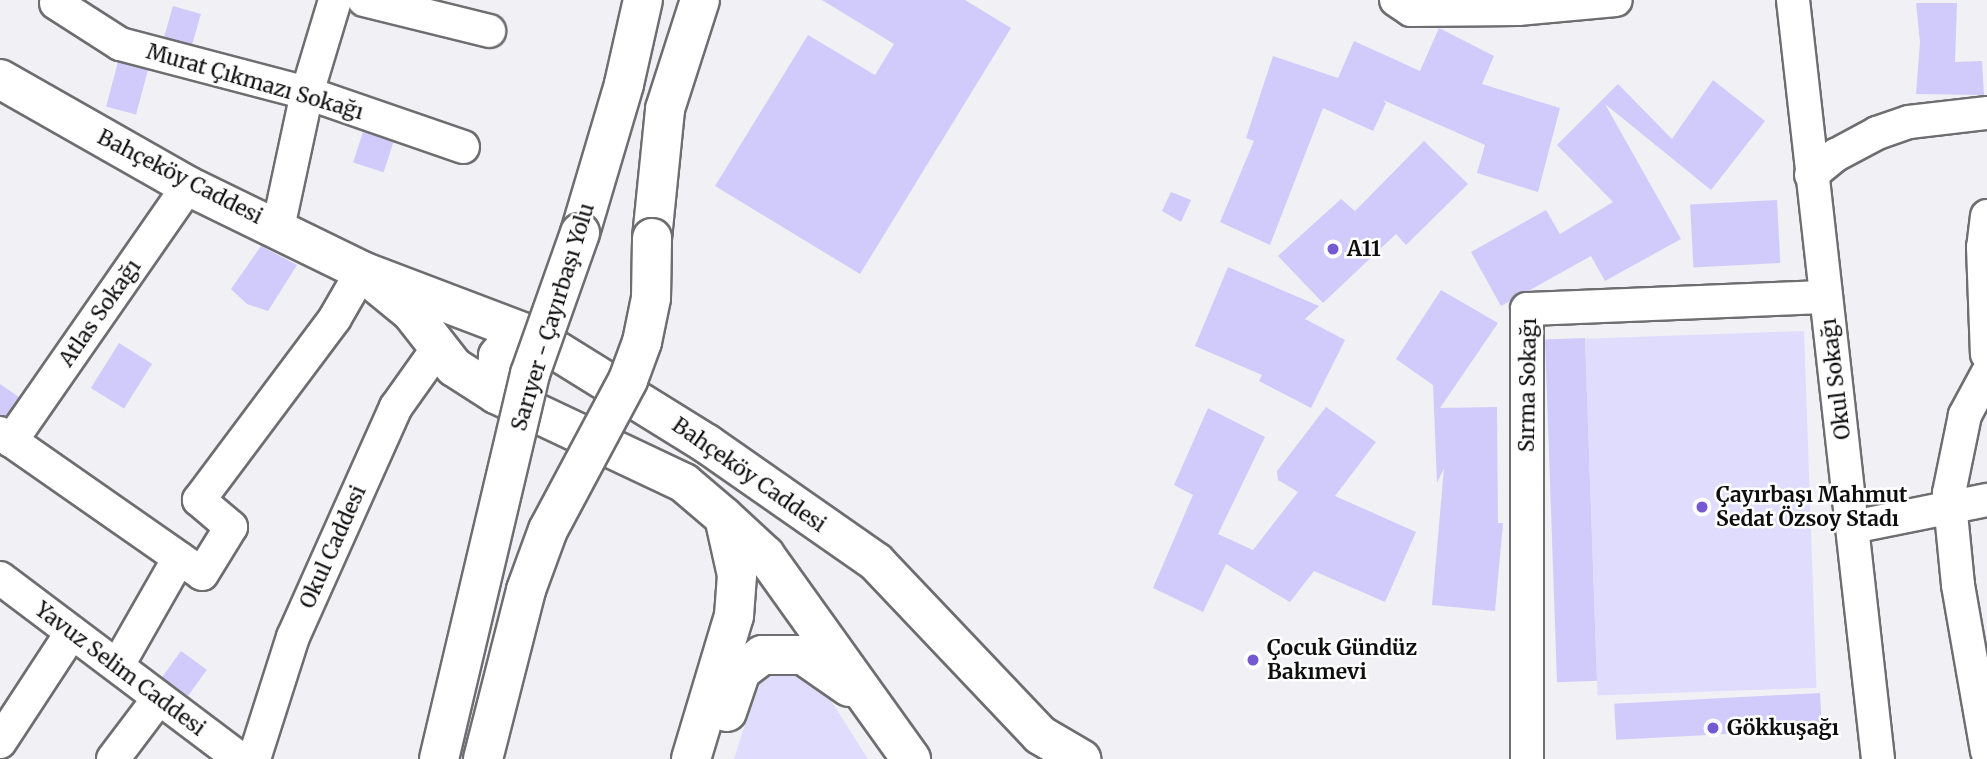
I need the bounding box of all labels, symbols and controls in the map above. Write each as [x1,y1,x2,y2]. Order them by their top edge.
street label: Murat Çıkmazı Sokağı [144,39,366,125]
street label: Bahçeköy Caddesi [93,124,267,230]
street label: Sarıyer - Çayırbaşı Yolu [506,200,600,434]
place label: A11 [1347,236,1381,262]
marker: A11 [1325,241,1341,257]
street label: Atlas Sokağı [54,255,146,371]
street label: Okul Sokağı [1816,317,1856,441]
street label: Sırma Sokağı [1514,318,1542,452]
street label: Bahçeköy Caddesi [667,413,831,537]
street label: Okul Caddesi [295,482,371,612]
place label: Çayırbaşı Mahmut Sedat Özsoy Stadı [1716,482,1907,532]
marker: Çayırbaşı Mahmut Sedat Özsoy Stadı [1694,499,1710,515]
street label: Yavuz Selim Caddesi [30,597,210,741]
place label: Çocuk Gündüz Bakımevi [1267,635,1417,685]
marker: Çocuk Gündüz Bakımevi [1245,652,1261,668]
place label: Gökkuşağı [1727,715,1839,741]
marker: Gökkuşağı [1705,720,1721,736]

